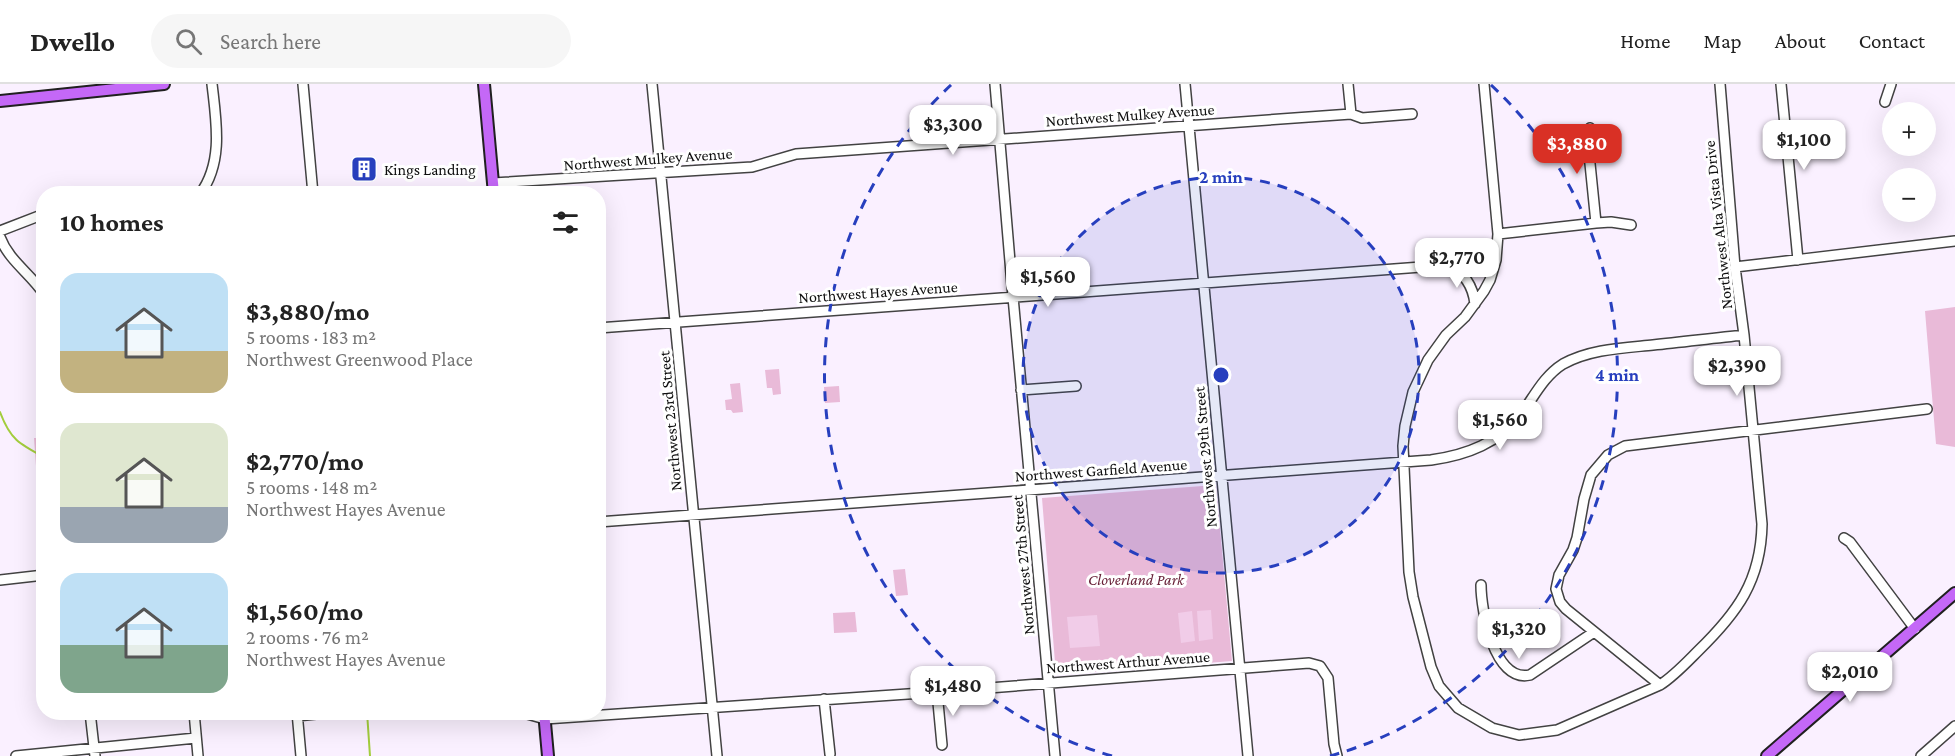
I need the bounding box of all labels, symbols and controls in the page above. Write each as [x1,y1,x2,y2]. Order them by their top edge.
search box [151,14,571,68]
icon: search [172,25,205,58]
text: Dwello [30,26,115,57]
text: Search here [220,29,321,54]
text: Home [1620,29,1670,53]
text: Map [1703,29,1742,53]
text: About [1775,29,1826,53]
text: Contact [1859,29,1925,53]
street label: Northwest Mulkey Avenue [1045,101,1215,130]
map controls [1882,102,1936,222]
button: + [1882,102,1936,156]
pin: $3,300 [904,105,1002,156]
text: $3,300 [923,113,983,135]
pin: $1,100 [1755,120,1853,171]
pin: $3,880 [1528,124,1626,175]
text: $1,100 [1777,128,1831,150]
text: $3,880 [1547,132,1607,154]
street label: Northwest Alta Vista Drive [1701,140,1735,310]
street label: Northwest Mulkey Avenue [563,145,733,174]
building icon: Kings Landing [349,154,379,184]
place label: Kings Landing [384,161,476,179]
text: 2 min [1199,167,1243,187]
button: − [1882,168,1936,222]
icon: filters [549,206,582,239]
text: 10 homes [60,208,164,237]
pin: $2,770 [1408,238,1506,289]
text: $2,770 [1429,246,1485,268]
pin: $1,560 [999,257,1097,308]
text: $1,560 [1020,265,1076,287]
street label: Northwest Hayes Avenue [798,278,958,307]
icon: home [108,297,180,369]
text: $3,880/mo [246,297,369,326]
text: 5 rooms · 183 m² [246,326,376,348]
pin: $2,390 [1688,346,1786,397]
text: Northwest Greenwood Place [246,348,473,370]
street label: Northwest 23rd Street [655,350,685,492]
text: $2,390 [1708,354,1766,376]
centre of rings [1211,365,1231,385]
text: 4 min [1595,365,1640,385]
street label: Northwest 29th Street [1190,385,1220,528]
pin: $1,560 [1451,400,1549,451]
text: $1,560 [1472,408,1528,430]
icon: home [108,447,180,519]
text: $2,770/mo [246,447,364,476]
street label: Northwest Garfield Avenue [1014,455,1188,485]
text: 5 rooms · 148 m² [246,476,377,498]
street label: Northwest 27th Street [1008,494,1038,636]
text: Northwest Hayes Avenue [246,498,446,520]
park label: Cloverland Park [1088,571,1185,588]
icon: home [108,597,180,669]
text: $1,560/mo [246,597,363,626]
pin: $1,320 [1470,609,1568,660]
text: $1,320 [1492,617,1546,639]
text: 2 rooms · 76 m² [246,626,369,648]
text: Northwest Hayes Avenue [246,648,446,670]
street label: Northwest Arthur Avenue [1046,648,1210,676]
pin: $2,010 [1801,652,1899,703]
text: $2,010 [1821,660,1879,682]
pin: $1,480 [904,666,1002,717]
text: $1,480 [924,674,982,696]

